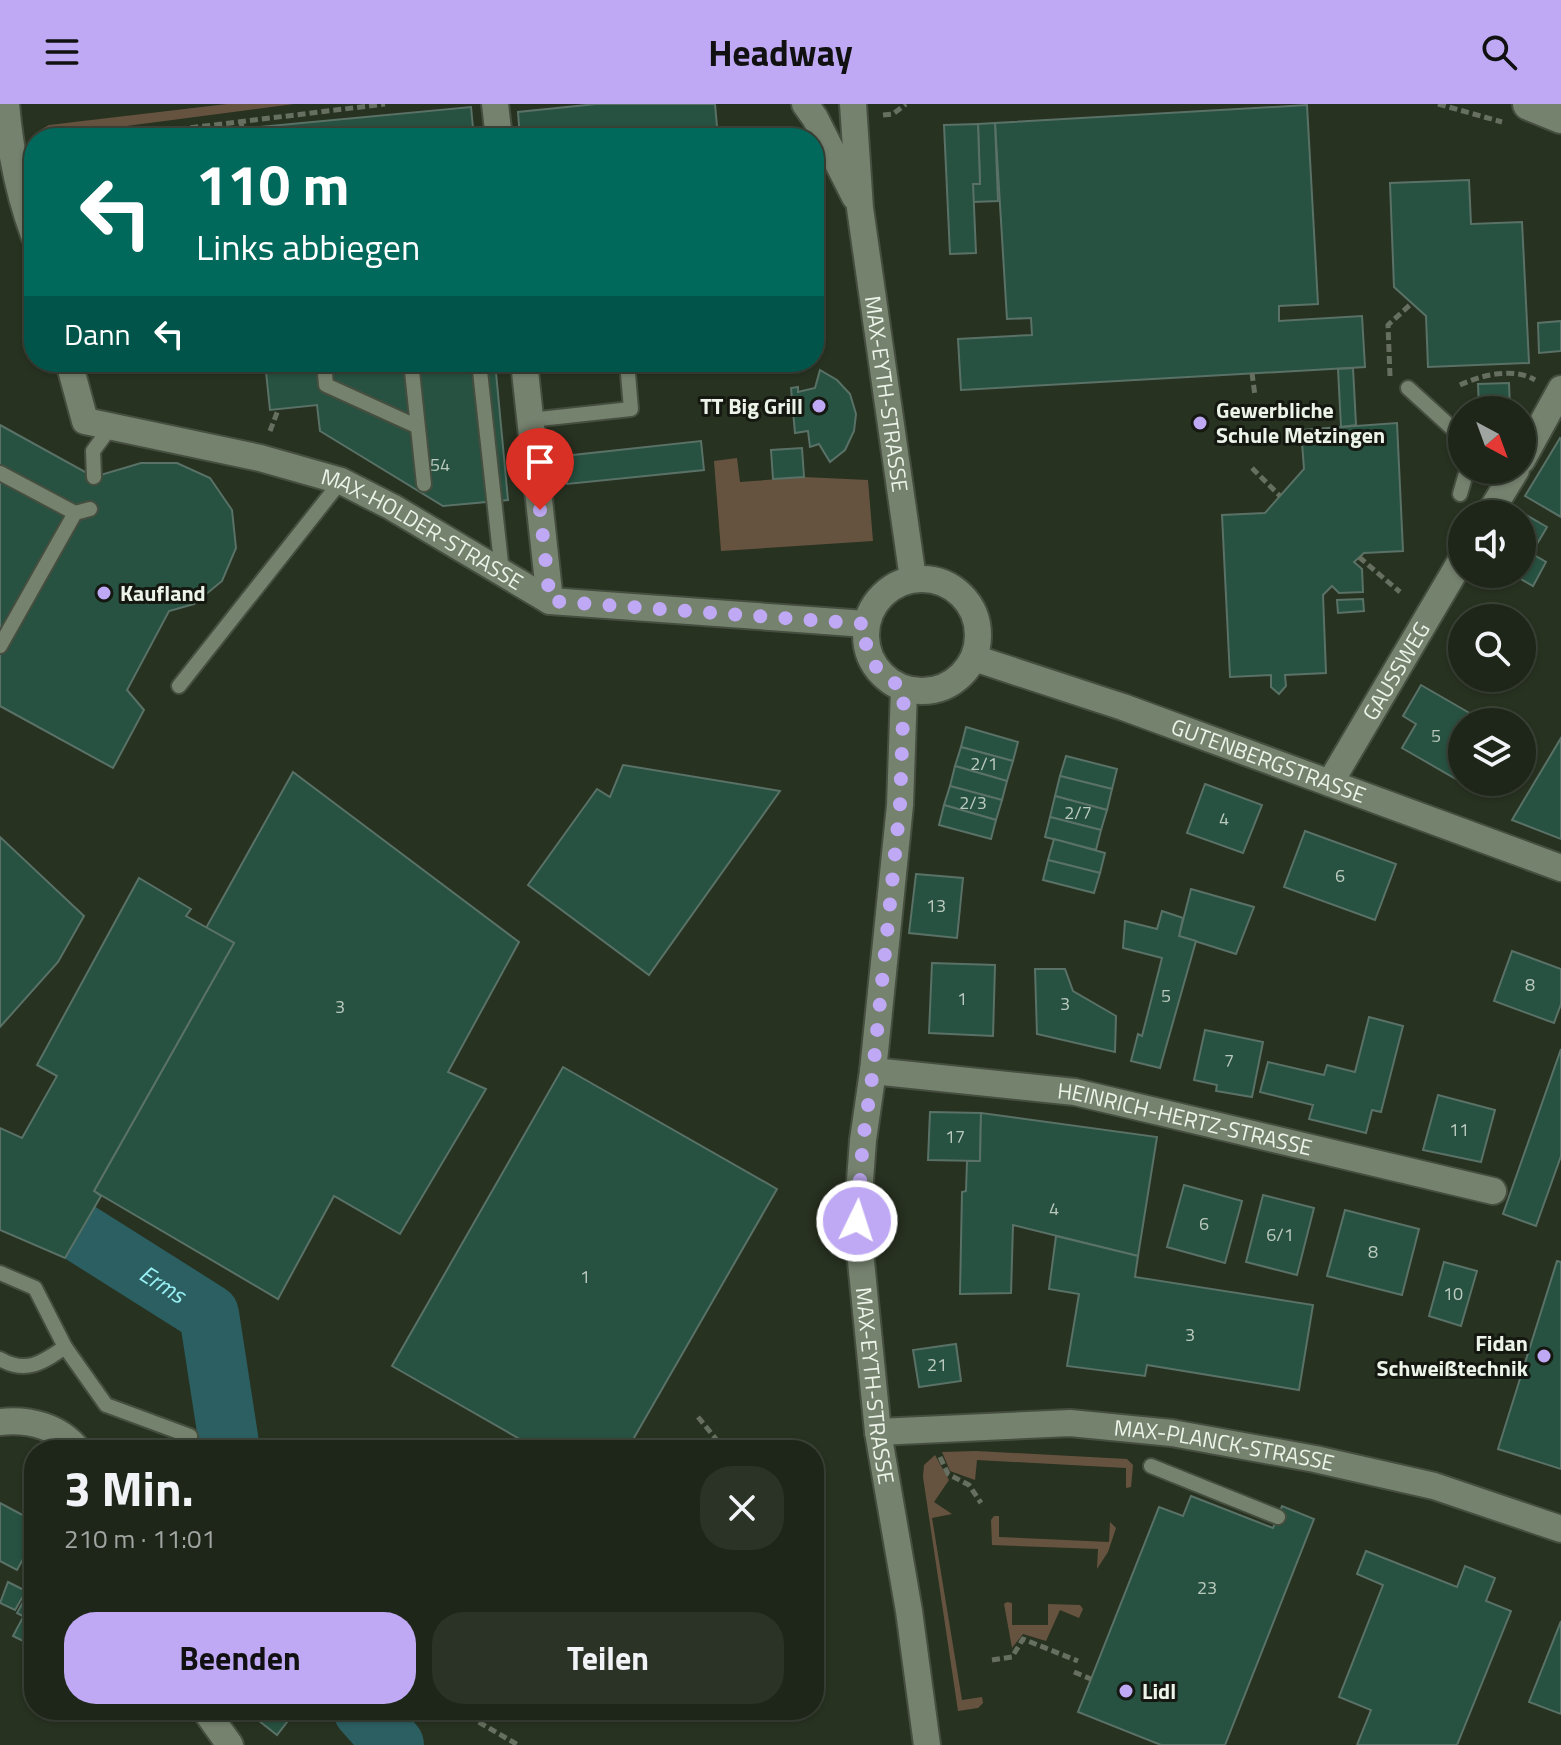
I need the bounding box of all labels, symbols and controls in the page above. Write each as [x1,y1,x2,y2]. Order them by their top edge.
text: Headway [708,25,853,80]
icon: menu [40,30,84,74]
icon: search [1477,30,1521,74]
text: 110 m [196,142,349,227]
icon: left [64,160,168,264]
text: Links abbiegen [196,219,420,274]
street label: MAX-EYTH-STRASSE [856,293,917,494]
text: Dann [64,311,131,357]
icon: left [147,312,191,356]
place label: TT Big Grill [700,389,803,423]
place label: Gewerbliche Schule Metzingen [1216,393,1385,452]
north arrow [1448,396,1536,484]
map controls [1448,396,1536,796]
marker: TT Big Grill [810,397,828,415]
marker: Gewerbliche Schule Metzingen [1191,414,1209,432]
pin [506,428,574,510]
icon: arrive [518,440,562,484]
house number: 54 [430,451,450,478]
street label: MAX-HOLDER-STRASSE [317,459,530,598]
button: sound [1448,500,1536,588]
place label: Kaufland [120,576,206,610]
marker: Kaufland [95,584,113,602]
button: search [1448,604,1536,692]
street label: GAUSSWEG [1354,615,1438,727]
button: layers [1448,708,1536,796]
street label: GUTENBERGSTRASSE [1166,709,1371,812]
house number: 5 [1431,722,1441,749]
house number: 2/1 [970,750,998,777]
house number: 2/3 [959,789,987,816]
house number: 2/7 [1064,799,1092,826]
house number: 4 [1219,805,1229,832]
house number: 6 [1335,862,1345,889]
house number: 13 [926,892,946,919]
house number: 8 [1525,971,1535,998]
house number: 5 [1161,982,1171,1009]
house number: 1 [957,985,967,1012]
house number: 3 [1060,990,1070,1017]
house number: 3 [335,993,345,1020]
house number: 7 [1224,1047,1234,1074]
street label: HEINRICH-HERTZ-STRASSE [1056,1073,1316,1165]
house number: 11 [1449,1116,1469,1143]
house number: 17 [945,1123,965,1150]
position arrow [815,1179,899,1263]
house number: 4 [1049,1195,1059,1222]
house number: 6 [1199,1210,1209,1237]
house number: 6/1 [1266,1221,1294,1248]
house number: 8 [1368,1238,1378,1265]
water label: Erms [133,1255,194,1313]
house number: 1 [580,1263,590,1290]
house number: 10 [1443,1280,1463,1307]
street label: MAX-EYTH-STRASSE [847,1286,904,1487]
house number: 3 [1185,1321,1195,1348]
place label: Fidan Schweißtechnik [1377,1326,1529,1385]
marker: Fidan Schweißtechnik [1535,1347,1553,1365]
house number: 21 [927,1351,947,1378]
street label: MAX-PLANCK-STRASSE [1112,1410,1338,1480]
text: 3 Min. [64,1452,194,1525]
button: close [700,1466,784,1550]
text: 210 m · 11:01 [64,1519,216,1558]
house number: 23 [1197,1574,1217,1601]
button: Beenden [64,1612,416,1704]
button: Teilen [432,1612,784,1704]
place label: Lidl [1142,1674,1176,1708]
marker: Lidl [1117,1682,1135,1700]

